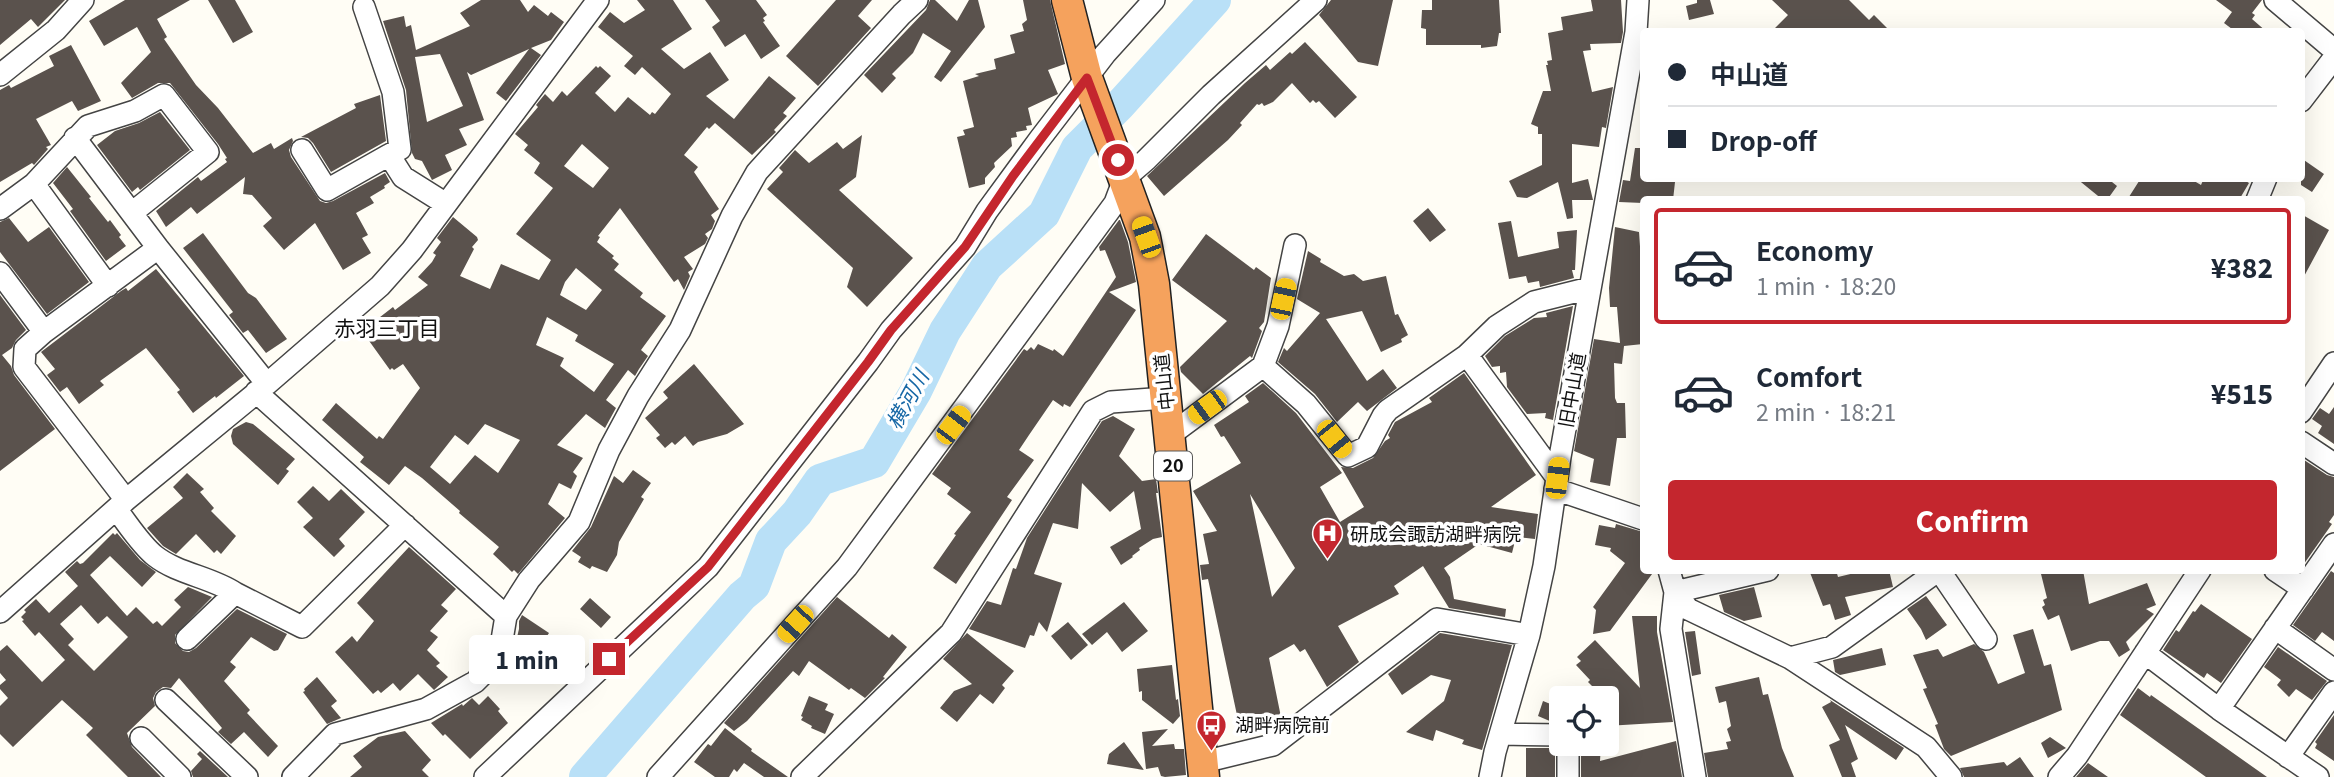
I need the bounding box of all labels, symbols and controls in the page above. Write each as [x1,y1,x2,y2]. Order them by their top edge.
text: 中山道 [1710,54,1788,91]
text: Drop-off [1710,121,1817,158]
route start [1102,144,1134,176]
car [1129,214,1164,260]
text: Economy [1756,231,1874,268]
icon: car [1672,235,1735,298]
text: ¥382 [2211,248,2273,285]
text: 1 min · 18:20 [1756,268,1896,302]
car [1269,276,1298,322]
district label: 赤羽三丁目 [335,312,440,342]
street label: 旧中山道 [1551,350,1590,430]
street label: 中山道 [1146,352,1179,412]
text: Comfort [1756,357,1862,394]
icon: car [1672,361,1735,424]
water label: 横河川 [878,362,936,434]
text: ¥515 [2211,374,2273,411]
car [1184,386,1231,428]
text: 2 min · 18:21 [1756,394,1896,428]
car [932,402,975,448]
car [1313,416,1356,462]
road number: 20 [1154,452,1192,480]
car [1545,456,1570,500]
button: Confirm [1668,480,2277,560]
hospital icon: 研成会諏訪湖畔病院 [1310,517,1344,561]
place label: 研成会諏訪湖畔病院 [1350,519,1521,546]
car [774,601,817,647]
callout: 1 min [469,634,584,684]
text: 1 min [495,642,559,676]
route end [593,643,625,675]
map controls [1549,686,1619,756]
button: locate [1549,686,1619,756]
bus stop icon: 湖畔病院前 [1195,708,1229,752]
place label: 湖畔病院前 [1235,710,1330,737]

